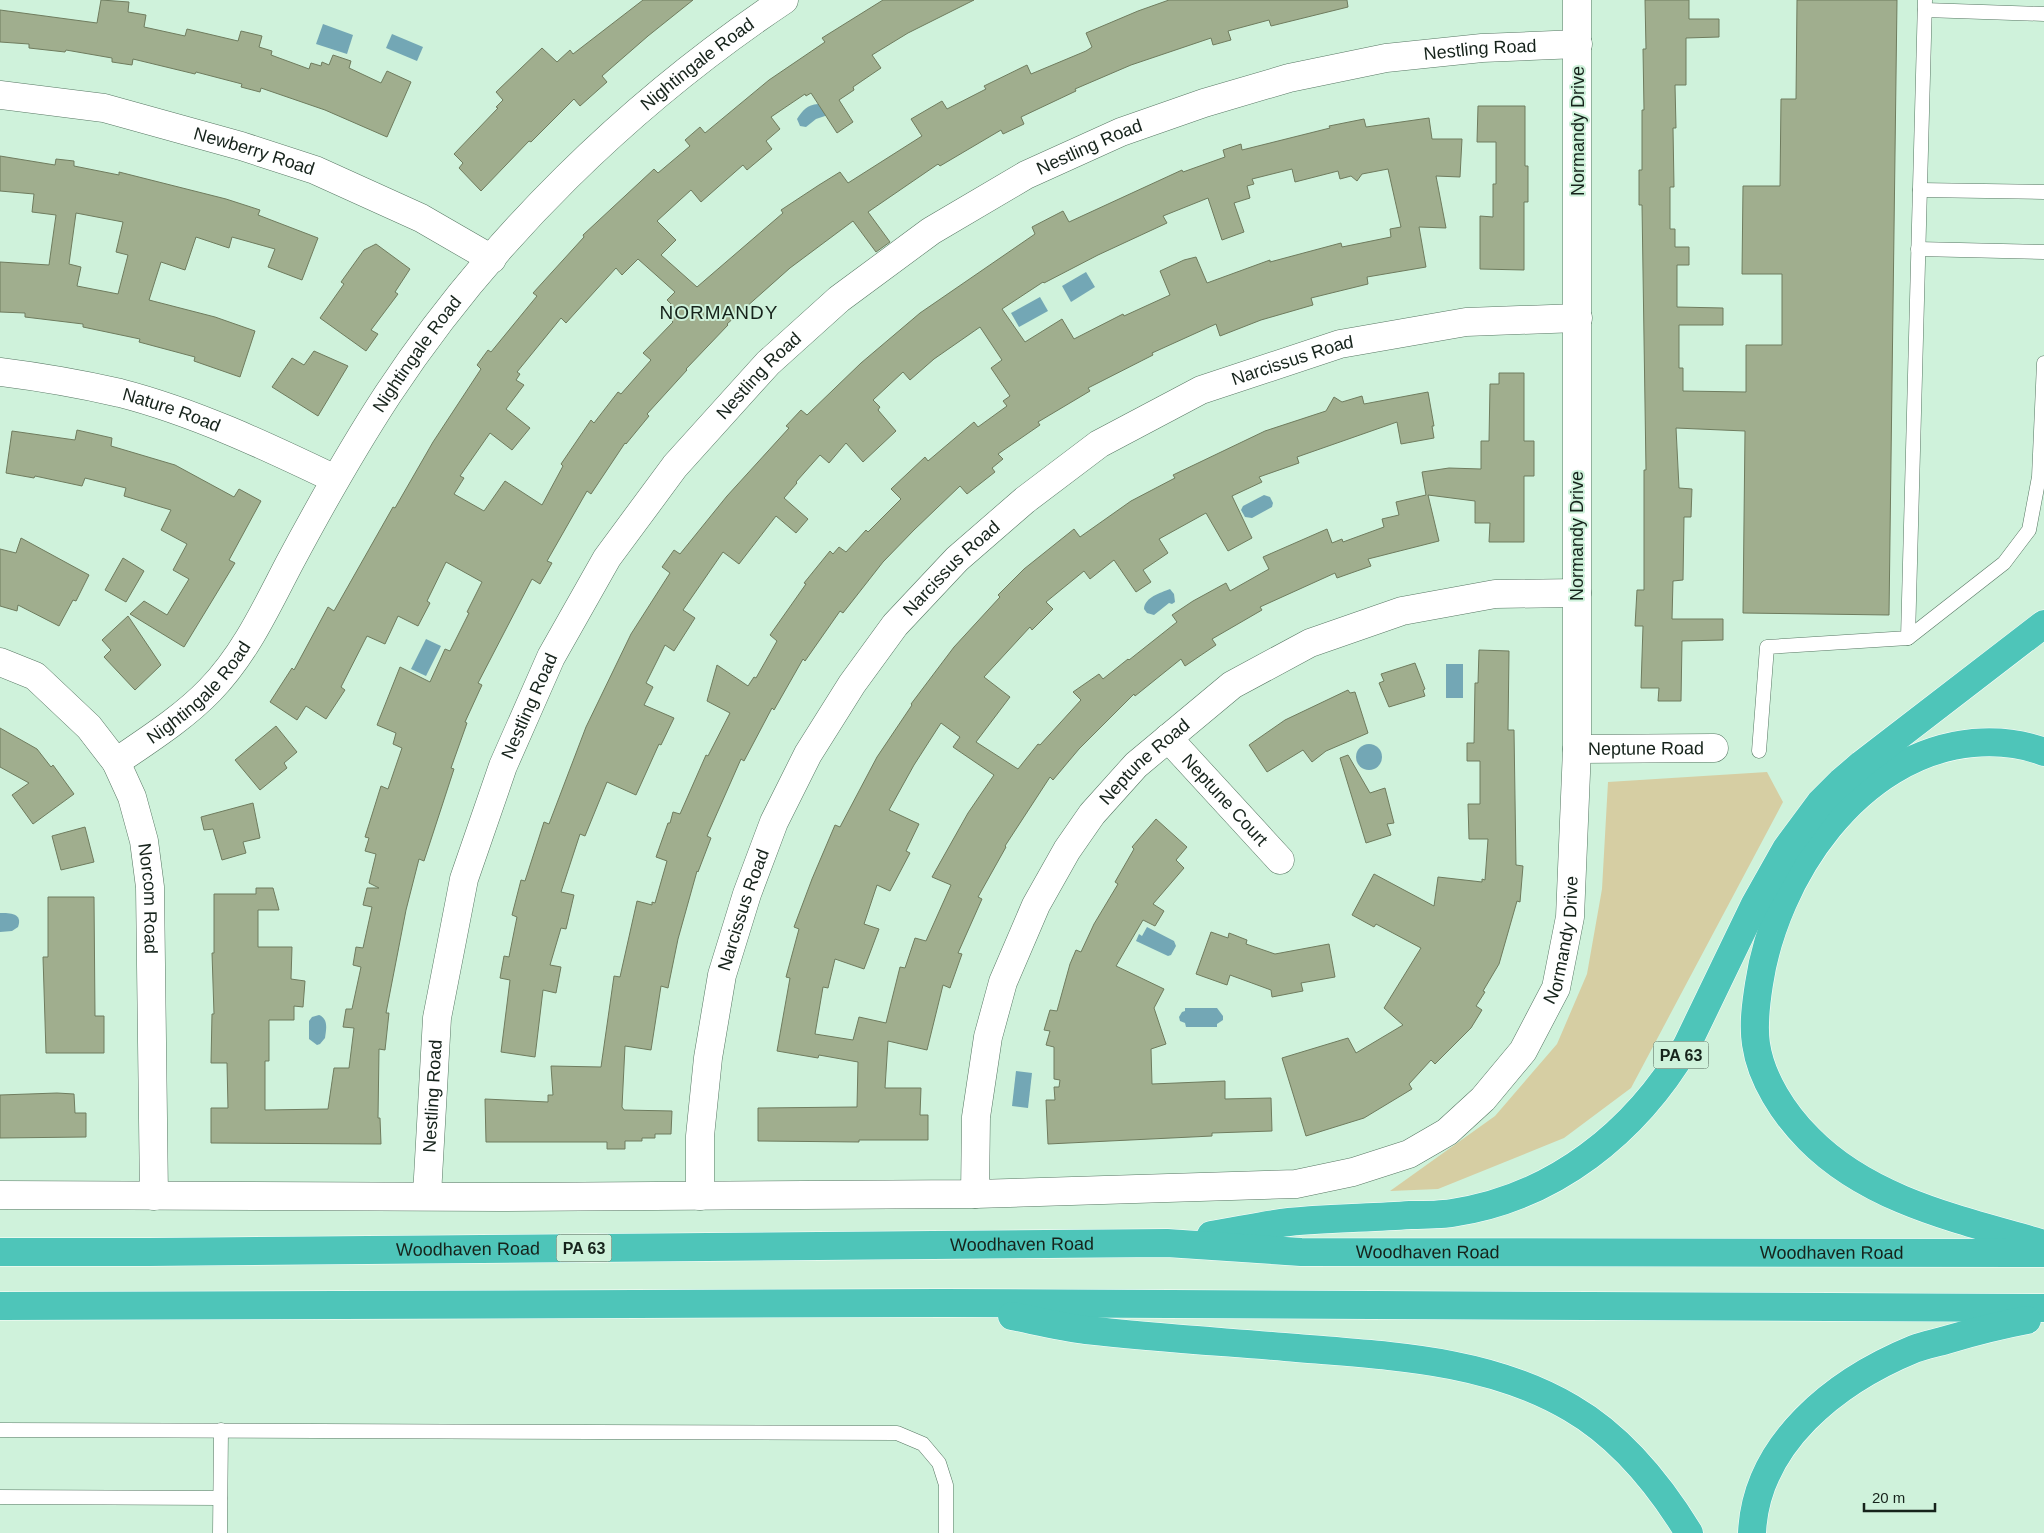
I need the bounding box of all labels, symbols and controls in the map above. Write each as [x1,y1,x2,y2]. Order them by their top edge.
street label: Nightingale Road [637,14,758,115]
street label: Nestling Road [1423,36,1537,64]
street label: Normandy Drive [1568,66,1588,196]
street label: Nestling Road [1033,115,1145,179]
street label: Newberry Road [192,123,317,179]
street label: Nightingale Road [369,292,465,416]
district label: NORMANDY [660,302,778,323]
street label: Nestling Road [712,328,805,423]
street label: Narcissus Road [1229,332,1355,389]
street label: Nature Road [120,384,223,436]
street label: Normandy Drive [1567,471,1587,601]
street label: Narcissus Road [899,517,1004,620]
street label: Nightingale Road [143,638,255,748]
street label: Nestling Road [497,650,561,762]
street label: Neptune Road [1095,715,1194,809]
street label: Neptune Road [1588,738,1704,759]
street label: Neptune Court [1178,750,1272,850]
street label: Norcom Road [134,842,161,954]
street label: Narcissus Road [714,846,773,973]
street label: Normandy Drive [1539,876,1582,1007]
street label: Nestling Road [419,1039,446,1153]
road number: PA 63 [1654,1042,1708,1068]
road number: PA 63 [556,1234,612,1262]
street label: Woodhaven Road [950,1234,1094,1255]
street label: Woodhaven Road [396,1239,540,1260]
street label: Woodhaven Road [1356,1242,1500,1262]
street label: Woodhaven Road [1760,1243,1904,1263]
scale bar [1864,1480,1935,1512]
text: 20 m [1872,1489,1905,1506]

